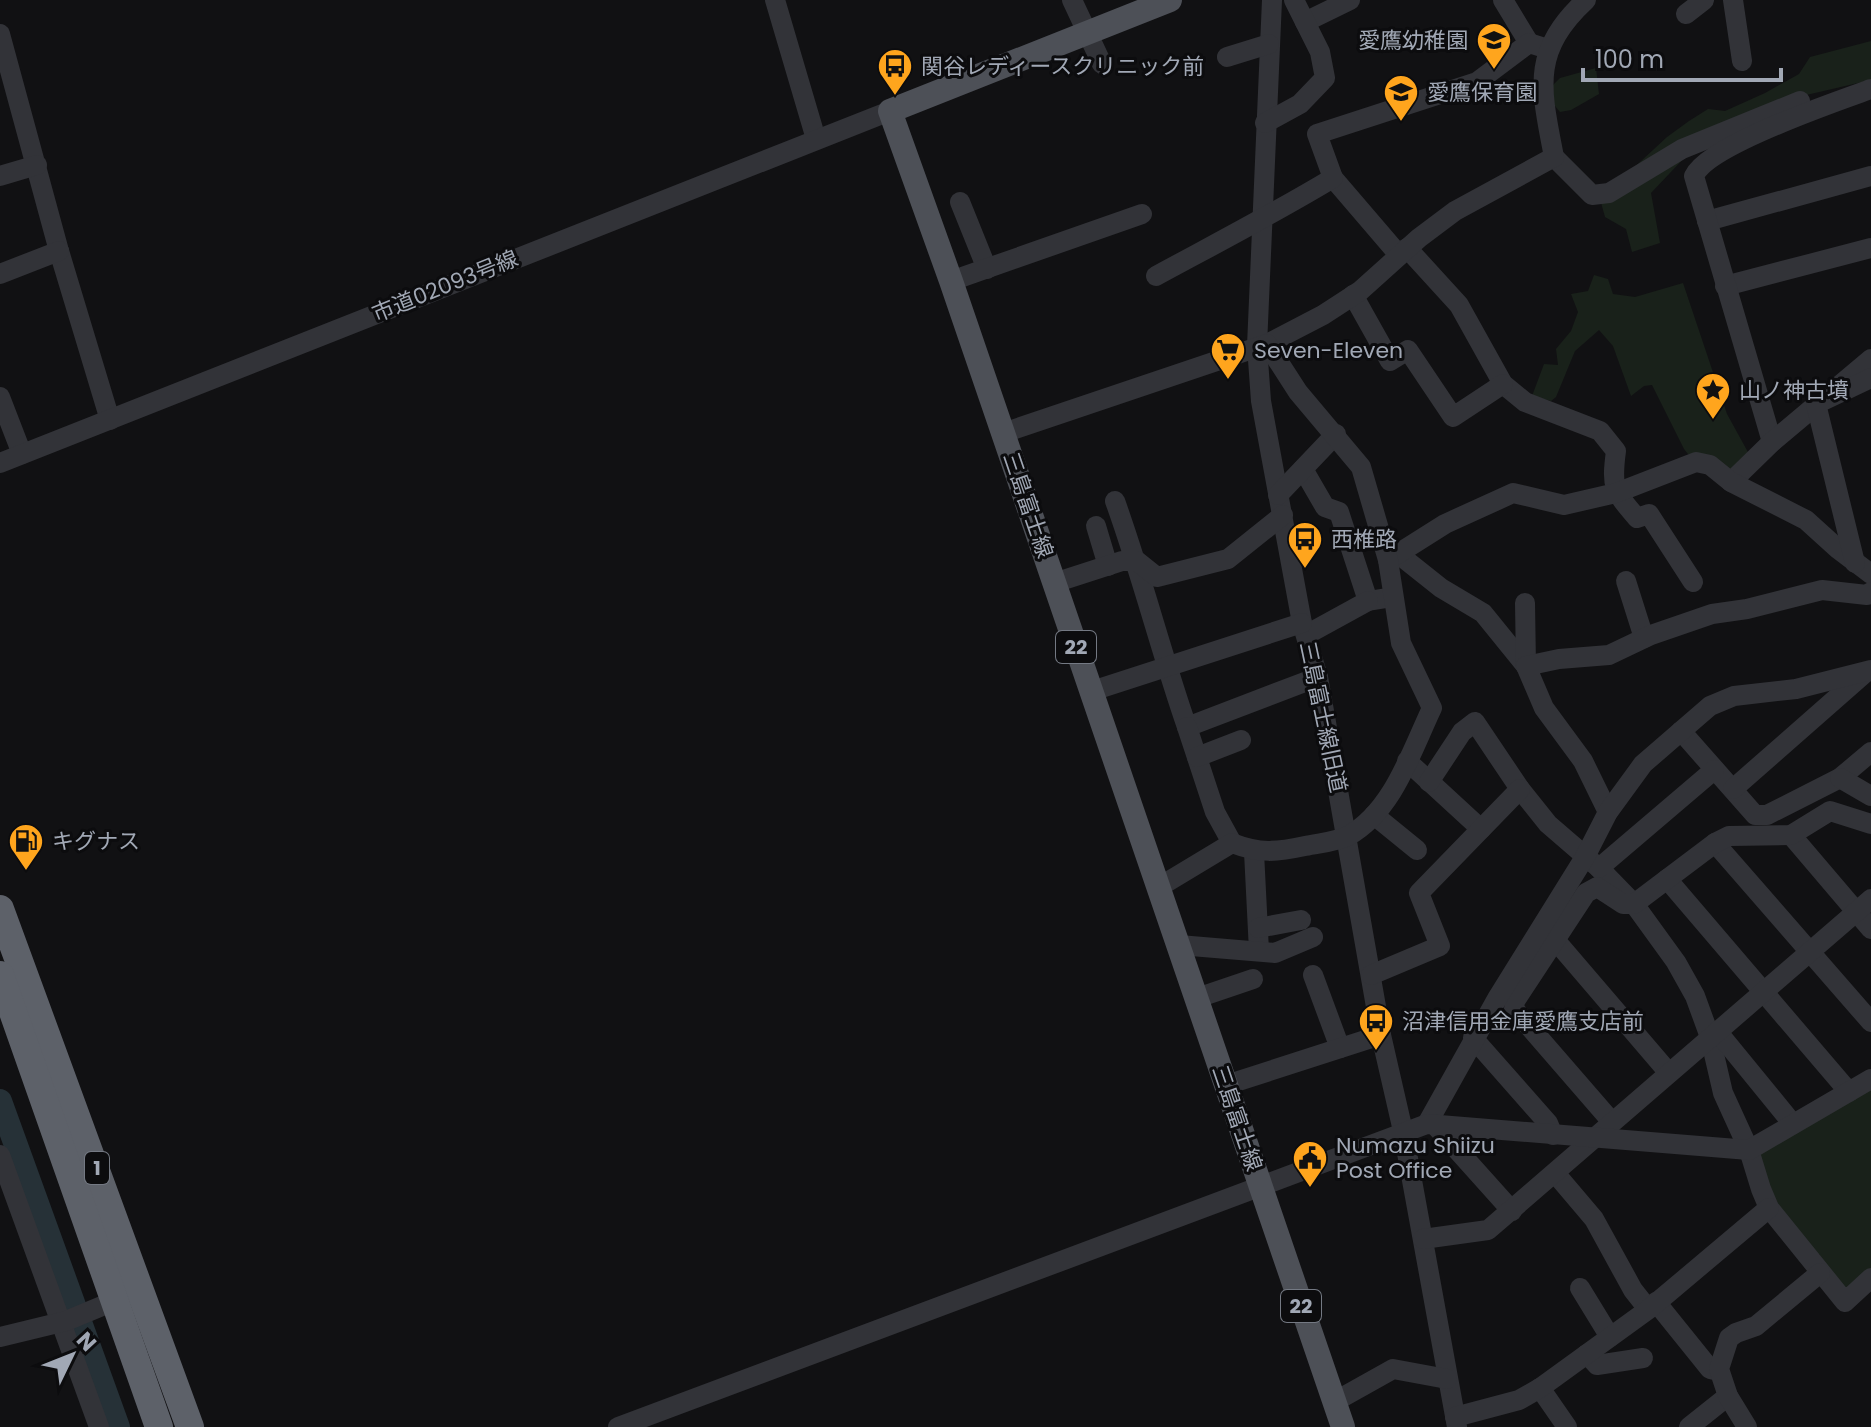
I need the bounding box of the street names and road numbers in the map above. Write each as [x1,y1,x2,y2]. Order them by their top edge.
street label: 市道02093号線 [367,243,523,329]
street label: 三島富士線 [995,448,1061,562]
road number: 22 [1056,631,1096,663]
street label: 三島富士線旧道 [1292,638,1354,796]
street label: 三島富士線 [1204,1061,1270,1175]
road number: 1 [85,1152,109,1184]
road number: 22 [1281,1290,1321,1322]

